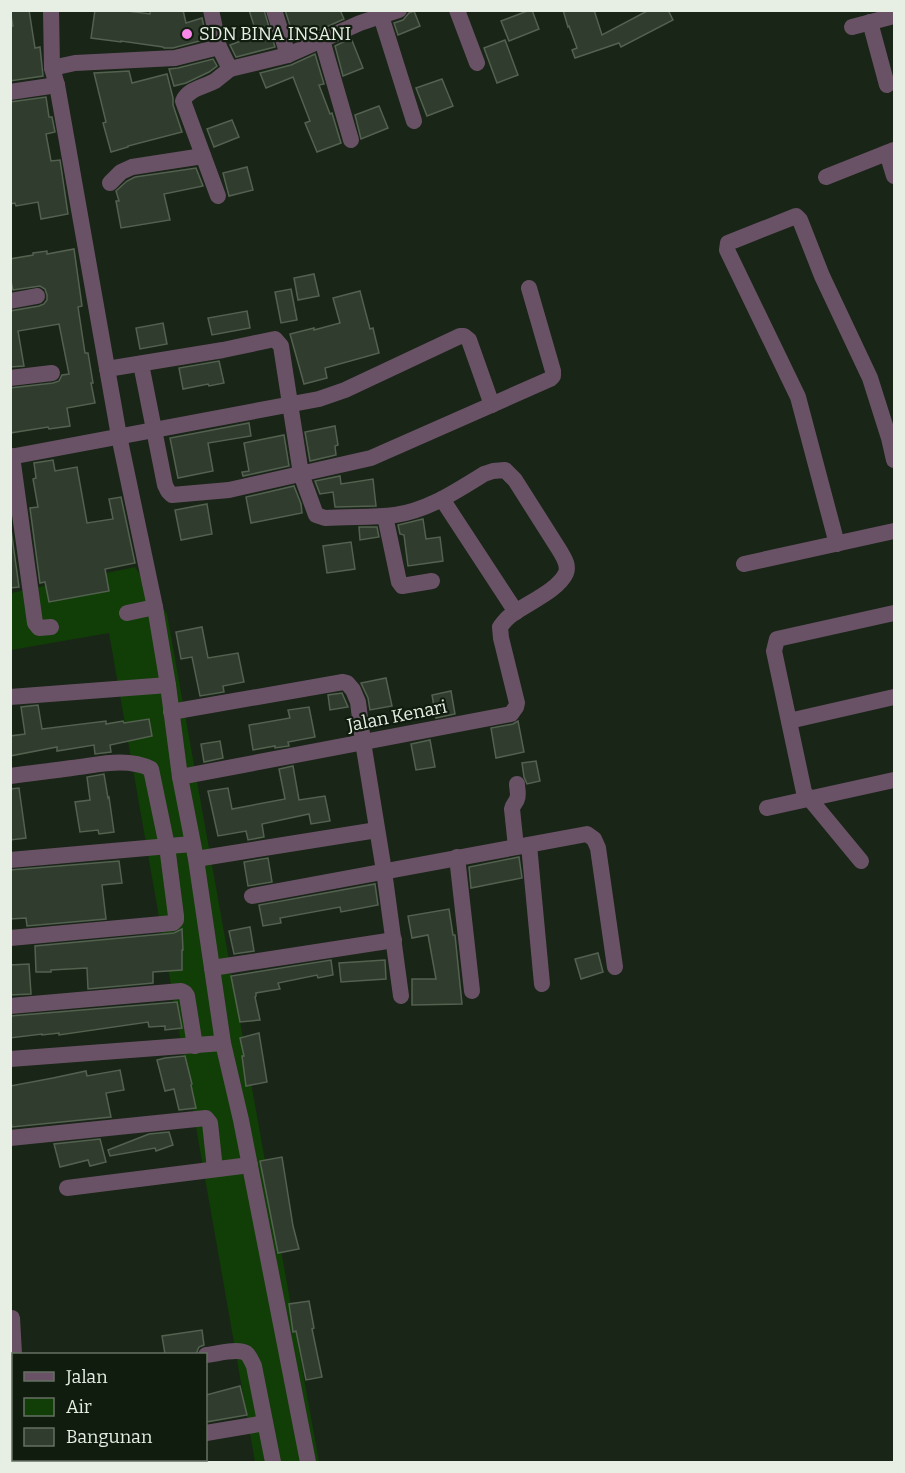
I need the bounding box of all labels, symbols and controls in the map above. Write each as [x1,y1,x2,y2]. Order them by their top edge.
place label: SDN BINA INSANI [199,23,351,45]
marker: SDN BINA INSANI [180,27,194,41]
street label: Jalan Kenari [344,696,449,737]
legend [12,1353,207,1461]
text: Jalan [65,1366,108,1388]
text: Air [66,1396,92,1418]
text: Bangunan [66,1426,153,1448]

